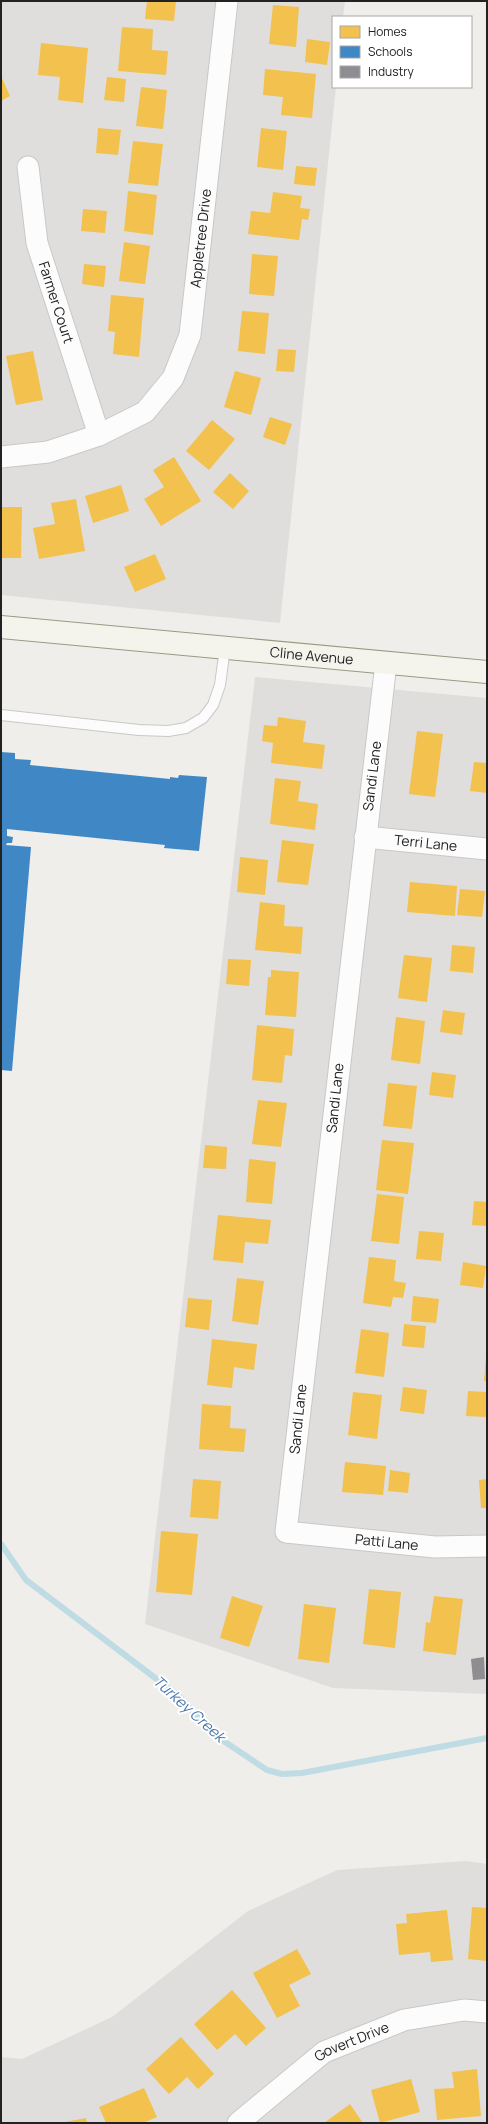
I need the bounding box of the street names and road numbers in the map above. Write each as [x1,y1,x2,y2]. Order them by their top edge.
street label: Appletree Drive [185,188,215,289]
street label: Farmer Court [35,259,79,346]
street label: Cline Avenue [269,642,354,669]
street label: Sandi Lane [358,740,385,812]
street label: Terri Lane [393,830,458,855]
street label: Sandi Lane [321,1062,348,1134]
street label: Sandi Lane [284,1383,311,1455]
street label: Patti Lane [354,1529,420,1554]
street label: Govert Drive [310,2017,391,2065]

